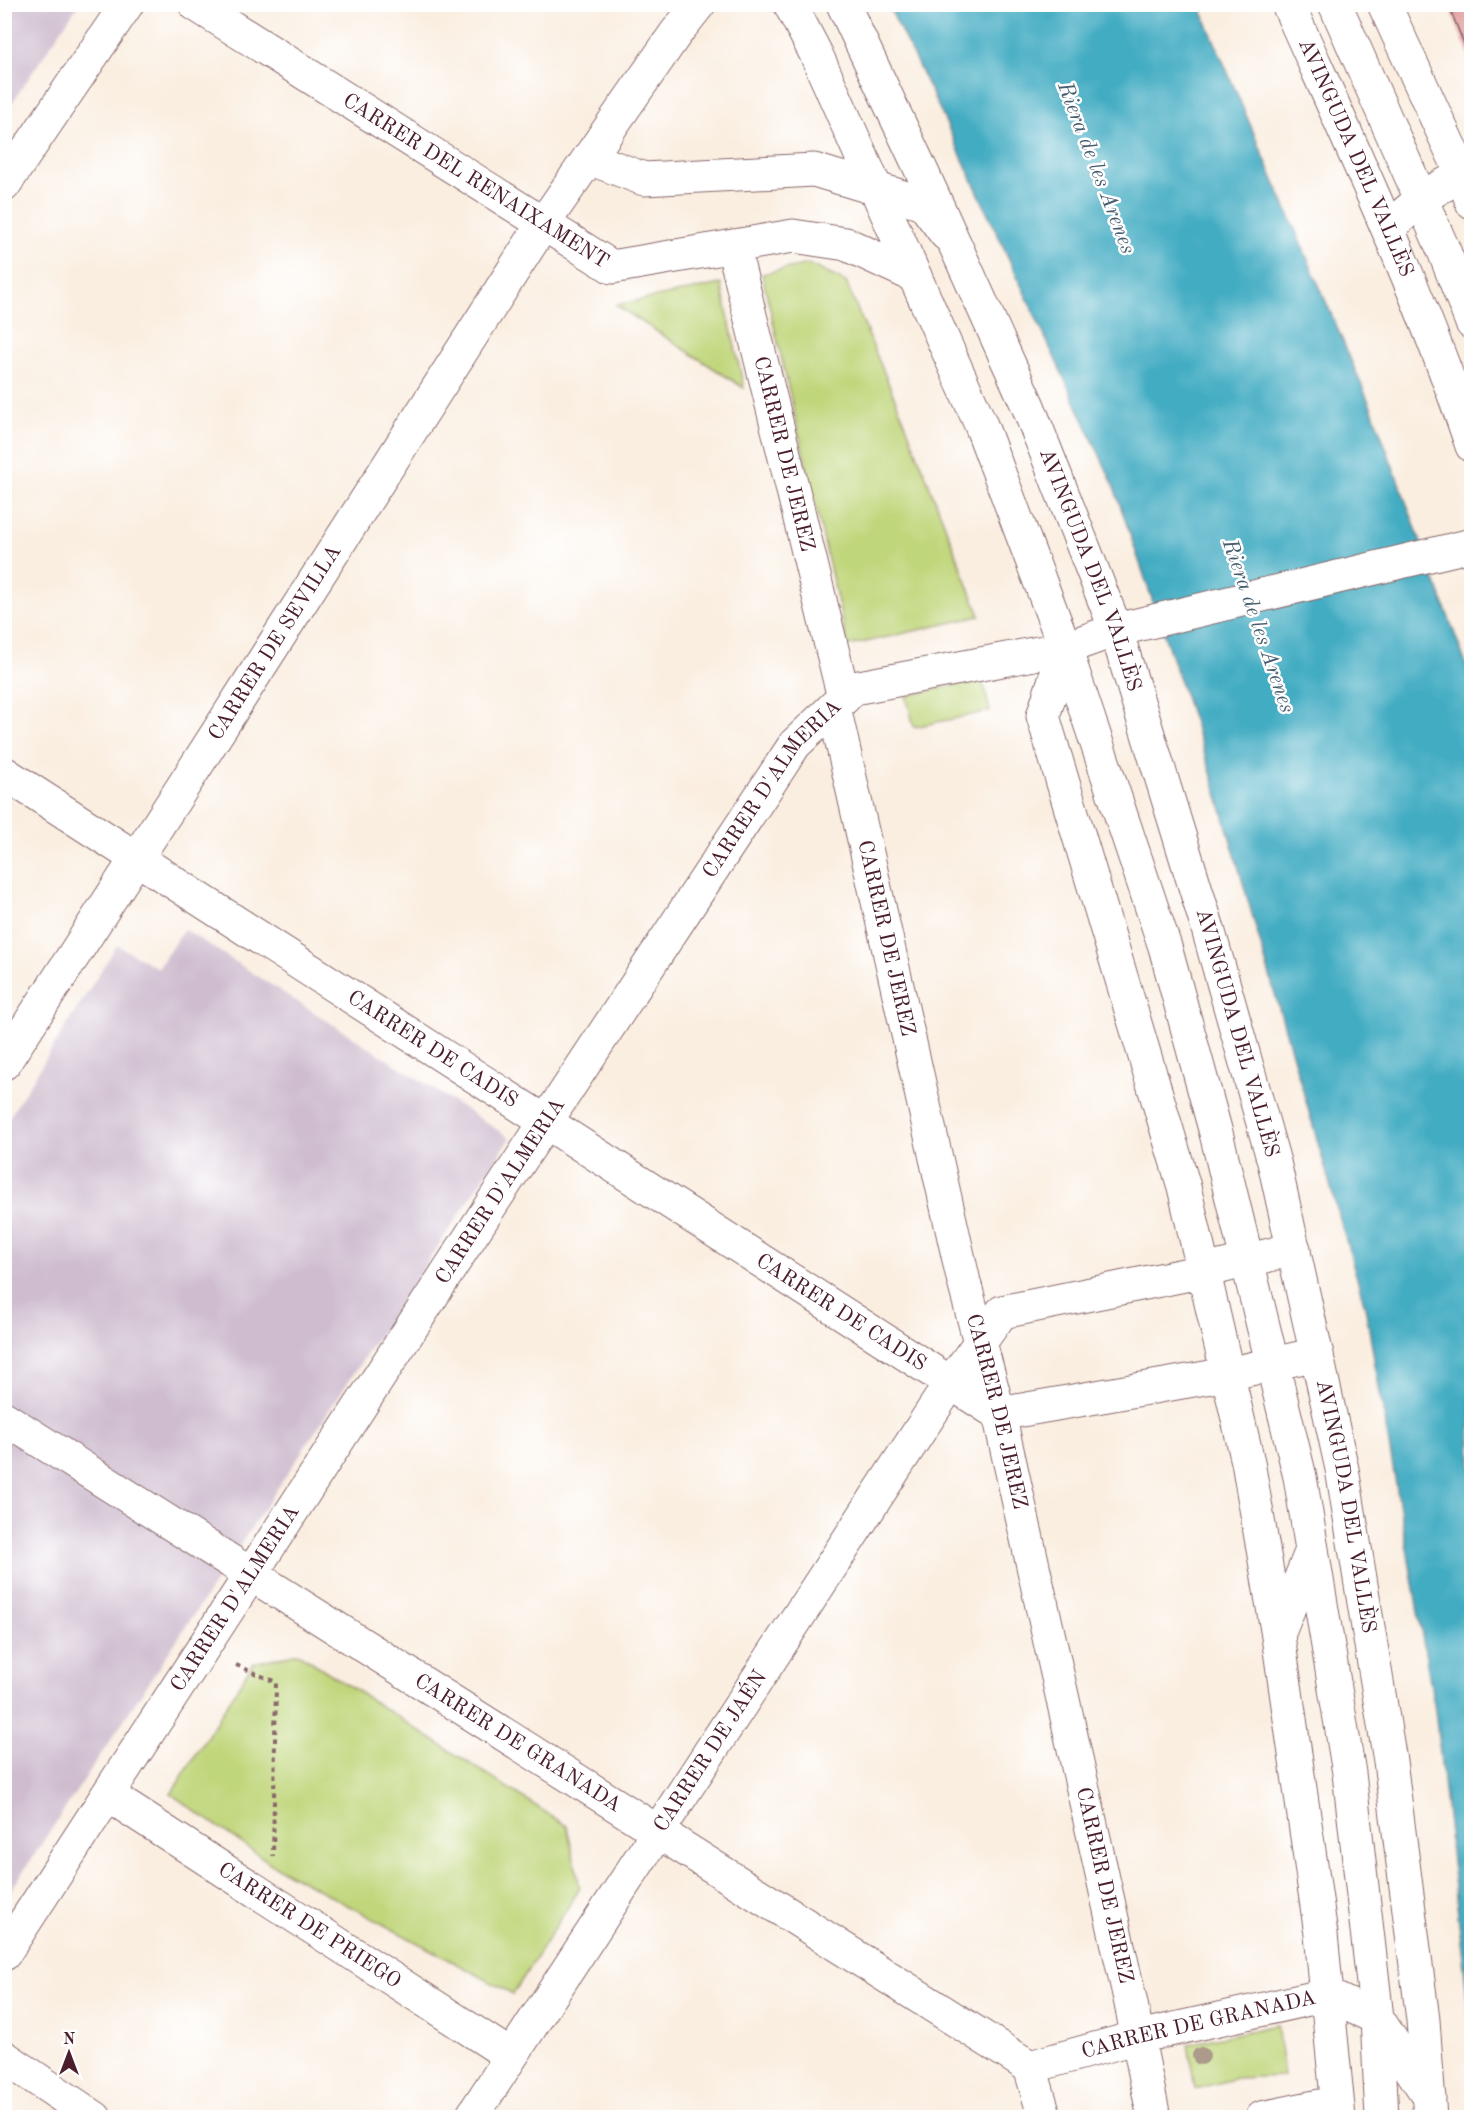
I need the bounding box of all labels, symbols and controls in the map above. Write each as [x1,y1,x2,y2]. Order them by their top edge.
street label: AVINGUDA DEL VALLÈS [1294,36,1417,280]
water label: Riera de les Arenes [1053,78,1139,257]
street label: CARRER DEL RENAIXAMENT [339,90,612,273]
street label: CARRER DE JEREZ [750,354,818,554]
street label: AVINGUDA DEL VALLÈS [1035,446,1145,694]
water label: Riera de les Arenes [1218,535,1298,716]
street label: CARRER DE SEVILLA [205,541,345,744]
street label: CARRER D'ALMERIA [699,696,845,882]
street label: CARRER DE JEREZ [854,838,919,1038]
street label: AVINGUDA DEL VALLÈS [1192,906,1283,1160]
street label: CARRER DE CADIS [344,987,522,1112]
street label: CARRER D'ALMERIA [432,1095,569,1288]
street label: CARRER DE CADIS [752,1250,930,1375]
street label: CARRER DE JEREZ [962,1311,1030,1511]
street label: AVINGUDA DEL VALLÈS [1312,1377,1381,1635]
street label: CARRER D'ALMERIA [167,1502,303,1695]
street label: CARRER DE JAÉN [650,1667,771,1836]
street label: CARRER DE GRANADA [411,1670,625,1816]
street label: CARRER DE JEREZ [1072,1785,1137,1985]
street label: CARRER DE PRIEGO [214,1859,405,1992]
street label: CARRER DE GRANADA [1079,1987,1318,2063]
north arrow [39,2023,99,2083]
text: N [63,2032,76,2048]

